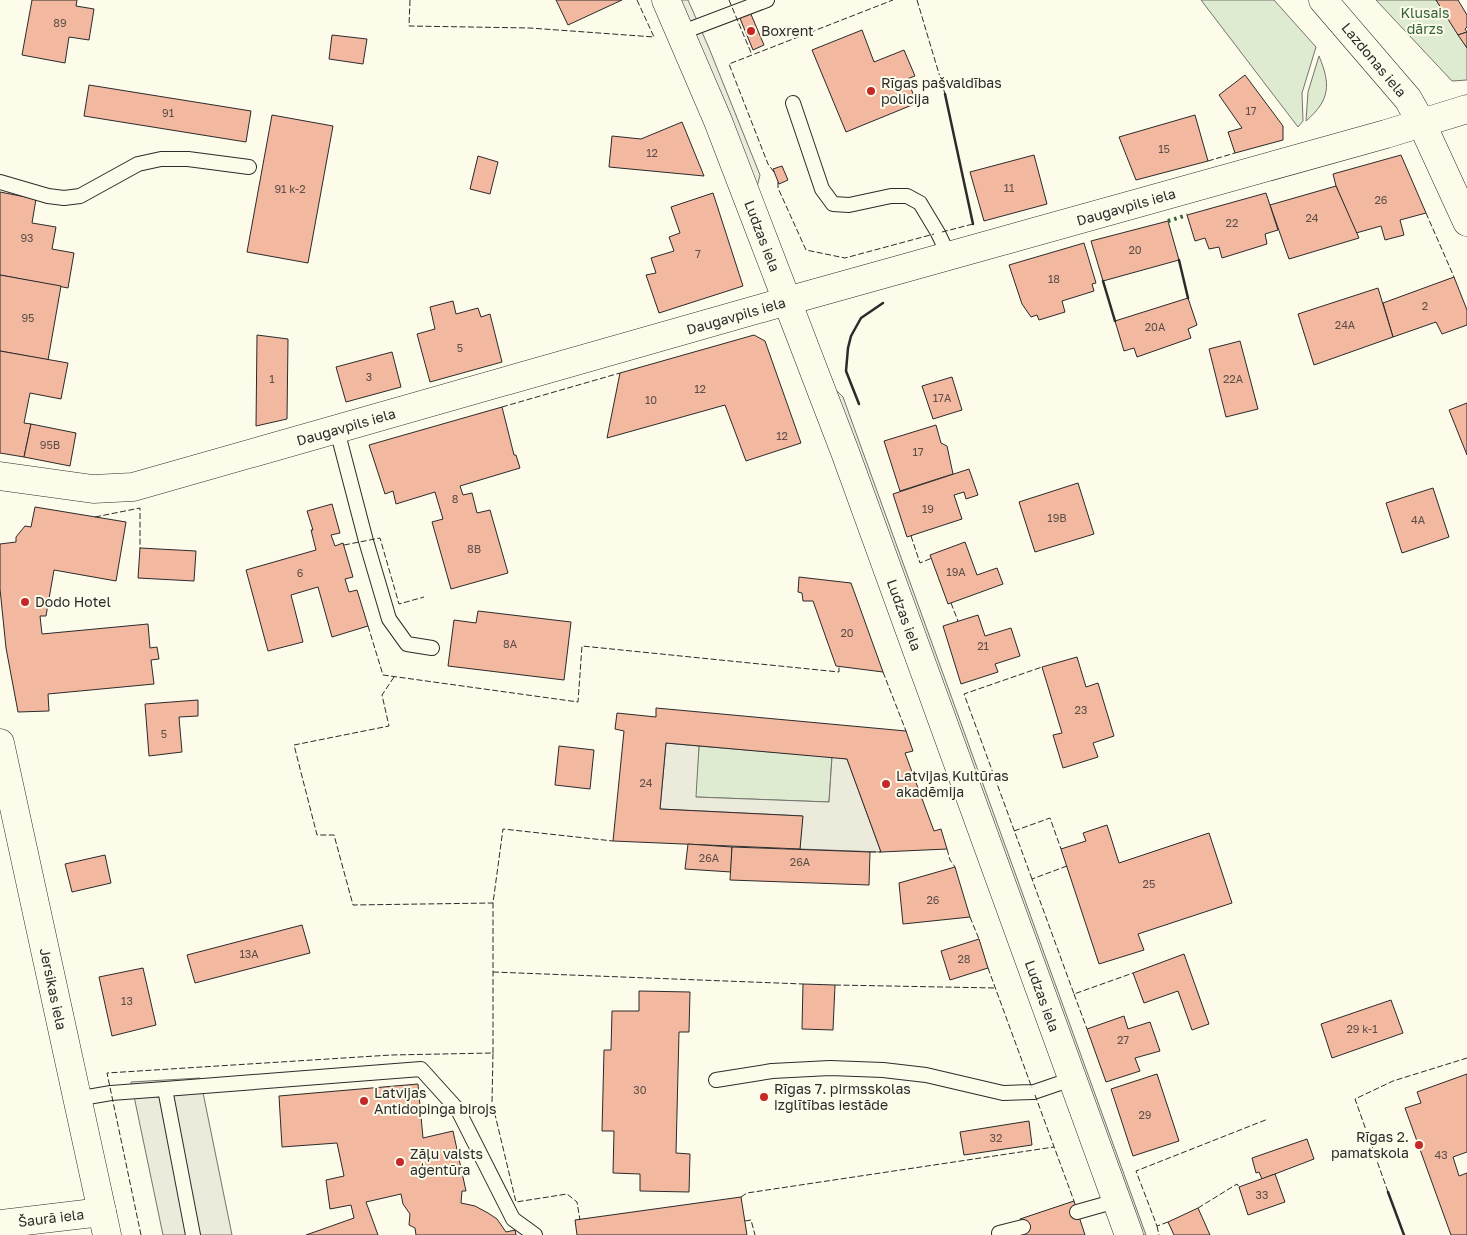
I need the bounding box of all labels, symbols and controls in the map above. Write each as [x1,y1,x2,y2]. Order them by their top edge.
park label: Klusais dārzs [1401,4,1449,37]
house number: 89 [53,16,67,29]
street label: Lazdonas iela [1338,19,1410,100]
place label: Boxrent [761,22,814,39]
marker: Boxrent [745,25,757,37]
place label: Rīgas pašvaldības policija [881,74,1002,107]
marker: Rīgas pašvaldības policija [865,85,877,97]
house number: 17 [1245,104,1257,117]
house number: 91 [162,106,174,119]
house number: 15 [1158,142,1170,155]
house number: 12 [646,146,658,159]
house number: 11 [1004,181,1014,194]
house number: 91 k-2 [274,182,306,195]
street label: Daugavpils iela [1074,184,1177,229]
house number: 26 [1374,193,1388,206]
street label: Ludzas iela [741,198,784,274]
house number: 24 [1305,211,1319,224]
house number: 22 [1226,216,1238,229]
house number: 93 [20,231,34,244]
house number: 20 [1128,243,1142,256]
house number: 7 [695,247,701,260]
house number: 18 [1048,272,1060,285]
street label: Daugavpils iela [684,293,787,338]
house number: 2 [1422,299,1428,312]
house number: 95 [21,311,35,324]
house number: 24A [1335,318,1356,331]
house number: 20A [1145,320,1166,333]
house number: 5 [457,341,463,354]
house number: 3 [366,370,372,383]
house number: 1 [269,372,275,385]
house number: 22A [1223,372,1244,385]
house number: 12 [694,382,706,395]
house number: 17A [933,391,952,404]
house number: 10 [645,393,657,406]
street label: Daugavpils iela [294,404,397,449]
house number: 12 [776,429,788,442]
house number: 95B [40,438,60,451]
house number: 17 [912,445,924,458]
house number: 8 [452,492,459,505]
house number: 19 [922,502,934,515]
house number: 19B [1047,511,1067,524]
house number: 4A [1411,513,1426,526]
house number: 8B [467,542,481,555]
house number: 19A [946,565,966,578]
house number: 6 [297,566,304,579]
street label: Ludzas iela [884,577,925,653]
place label: Dodo Hotel [35,593,111,610]
marker: Dodo Hotel [19,596,31,608]
house number: 20 [840,626,854,639]
house number: 8A [503,637,518,650]
house number: 21 [977,639,989,652]
house number: 23 [1075,703,1087,716]
house number: 5 [161,727,167,740]
place label: Latvijas Kultūras akadēmija [896,767,1009,800]
house number: 24 [639,776,653,789]
marker: Latvijas Kultūras akadēmija [880,778,892,790]
house number: 26A [699,851,720,864]
house number: 26A [790,855,811,868]
house number: 25 [1143,877,1155,890]
house number: 26 [926,893,940,906]
street label: Jersikas iela [37,946,70,1031]
house number: 13A [239,947,259,960]
house number: 28 [957,952,971,965]
street label: Ludzas iela [1022,958,1063,1034]
house number: 13 [121,994,133,1007]
house number: 29 k-1 [1346,1022,1378,1035]
house number: 27 [1117,1033,1129,1046]
place label: Rīgas 7. pirmsskolas izglītības iestāde [774,1080,911,1113]
house number: 30 [633,1083,647,1096]
place label: Latvijas Antidopinga birojs [374,1084,496,1117]
marker: Rīgas 7. pirmsskolas izglītības iestāde [758,1091,770,1103]
marker: Latvijas Antidopinga birojs [358,1095,370,1107]
house number: 29 [1138,1108,1152,1121]
place label: Rīgas 2. pamatskola [1331,1128,1409,1161]
house number: 32 [990,1131,1002,1144]
marker: Rīgas 2. pamatskola [1413,1139,1425,1151]
place label: Zāļu valsts aģentūra [410,1145,483,1178]
house number: 43 [1434,1148,1448,1161]
marker: Zāļu valsts aģentūra [394,1156,406,1168]
house number: 33 [1256,1188,1268,1201]
street label: Šaurā iela [17,1205,85,1230]

